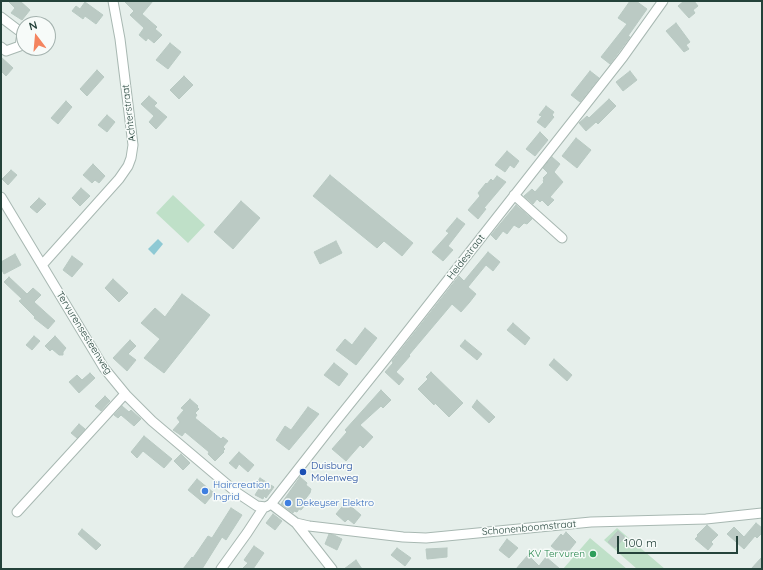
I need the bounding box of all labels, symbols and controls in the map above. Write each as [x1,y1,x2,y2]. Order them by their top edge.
north arrow [16,16,56,56]
text: N [27,18,39,33]
street label: Achterstraat [120,84,138,142]
street label: Heidestraat [445,232,487,282]
street label: Tervurensesteenweg [54,289,114,377]
place label: Duisburg Molenweg [311,460,358,484]
marker: Duisburg Molenweg [298,467,308,477]
place label: Haircreation Ingrid [213,479,270,502]
marker: Haircreation Ingrid [200,486,210,496]
place label: Dekeyser Elektro [296,497,374,509]
marker: Dekeyser Elektro [283,498,293,508]
street label: Schonenboomstraat [481,518,577,538]
scale bar [619,528,740,554]
text: 100 m [624,535,657,550]
place label: KV Tervuren [528,548,585,560]
marker: KV Tervuren [588,549,598,559]

